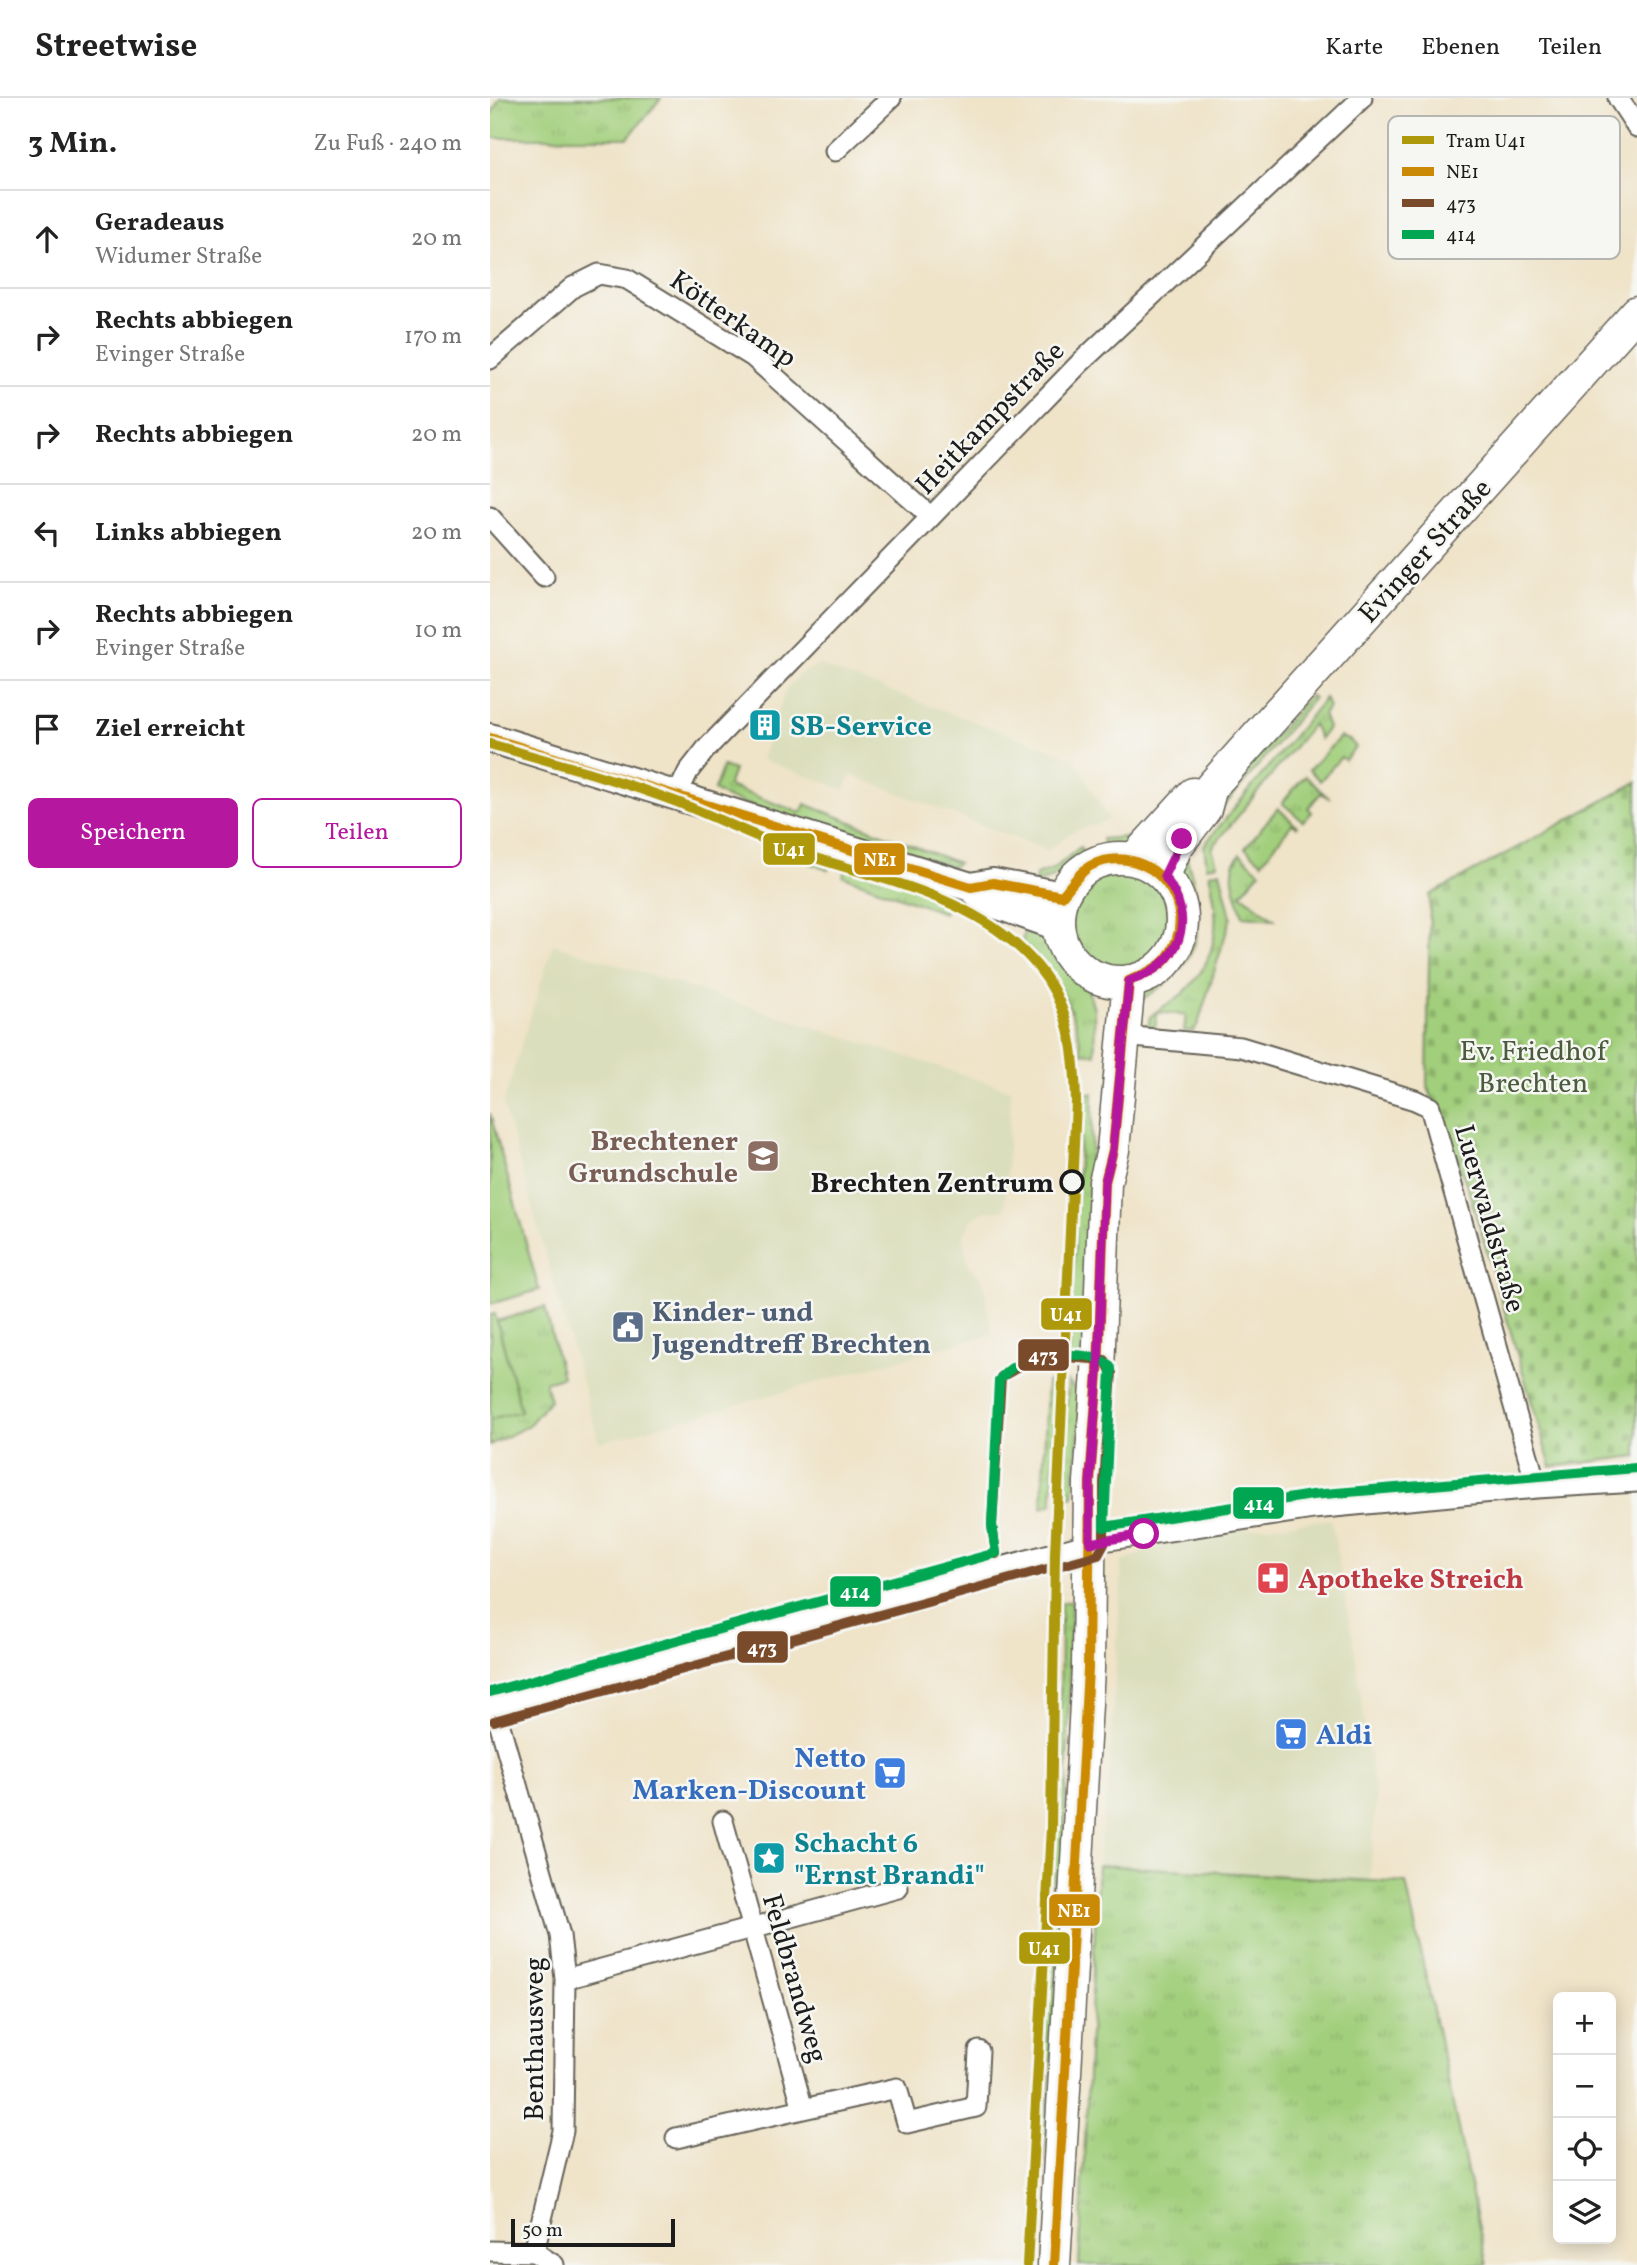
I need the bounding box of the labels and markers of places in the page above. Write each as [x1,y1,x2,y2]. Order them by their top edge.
building icon: SB-Service [746,706,784,744]
place label: SB-Service [790,708,932,747]
place label: Brechtener Grundschule [568,1123,738,1194]
school or university icon: Brechtener Grundschule [744,1137,782,1175]
place label: Brechten Zentrum [811,1165,1054,1204]
marker: Brechten Zentrum [1060,1170,1084,1194]
place label: Kinder- und Jugendtreff Brechten [651,1294,931,1365]
public building icon: Kinder- und Jugendtreff Brechten [609,1308,647,1346]
pharmacy icon: Apotheke Streich [1254,1559,1292,1597]
place label: Apotheke Streich [1298,1561,1524,1600]
supermarket icon: Aldi [1272,1715,1310,1753]
place label: Aldi [1316,1717,1372,1756]
place label: Netto Marken-Discount [632,1740,866,1811]
supermarket icon: Netto Marken-Discount [871,1754,909,1792]
place label: Schacht 6 "Ernst Brandi" [794,1825,985,1896]
place icon: Schacht 6 "Ernst Brandi" [750,1839,788,1877]

